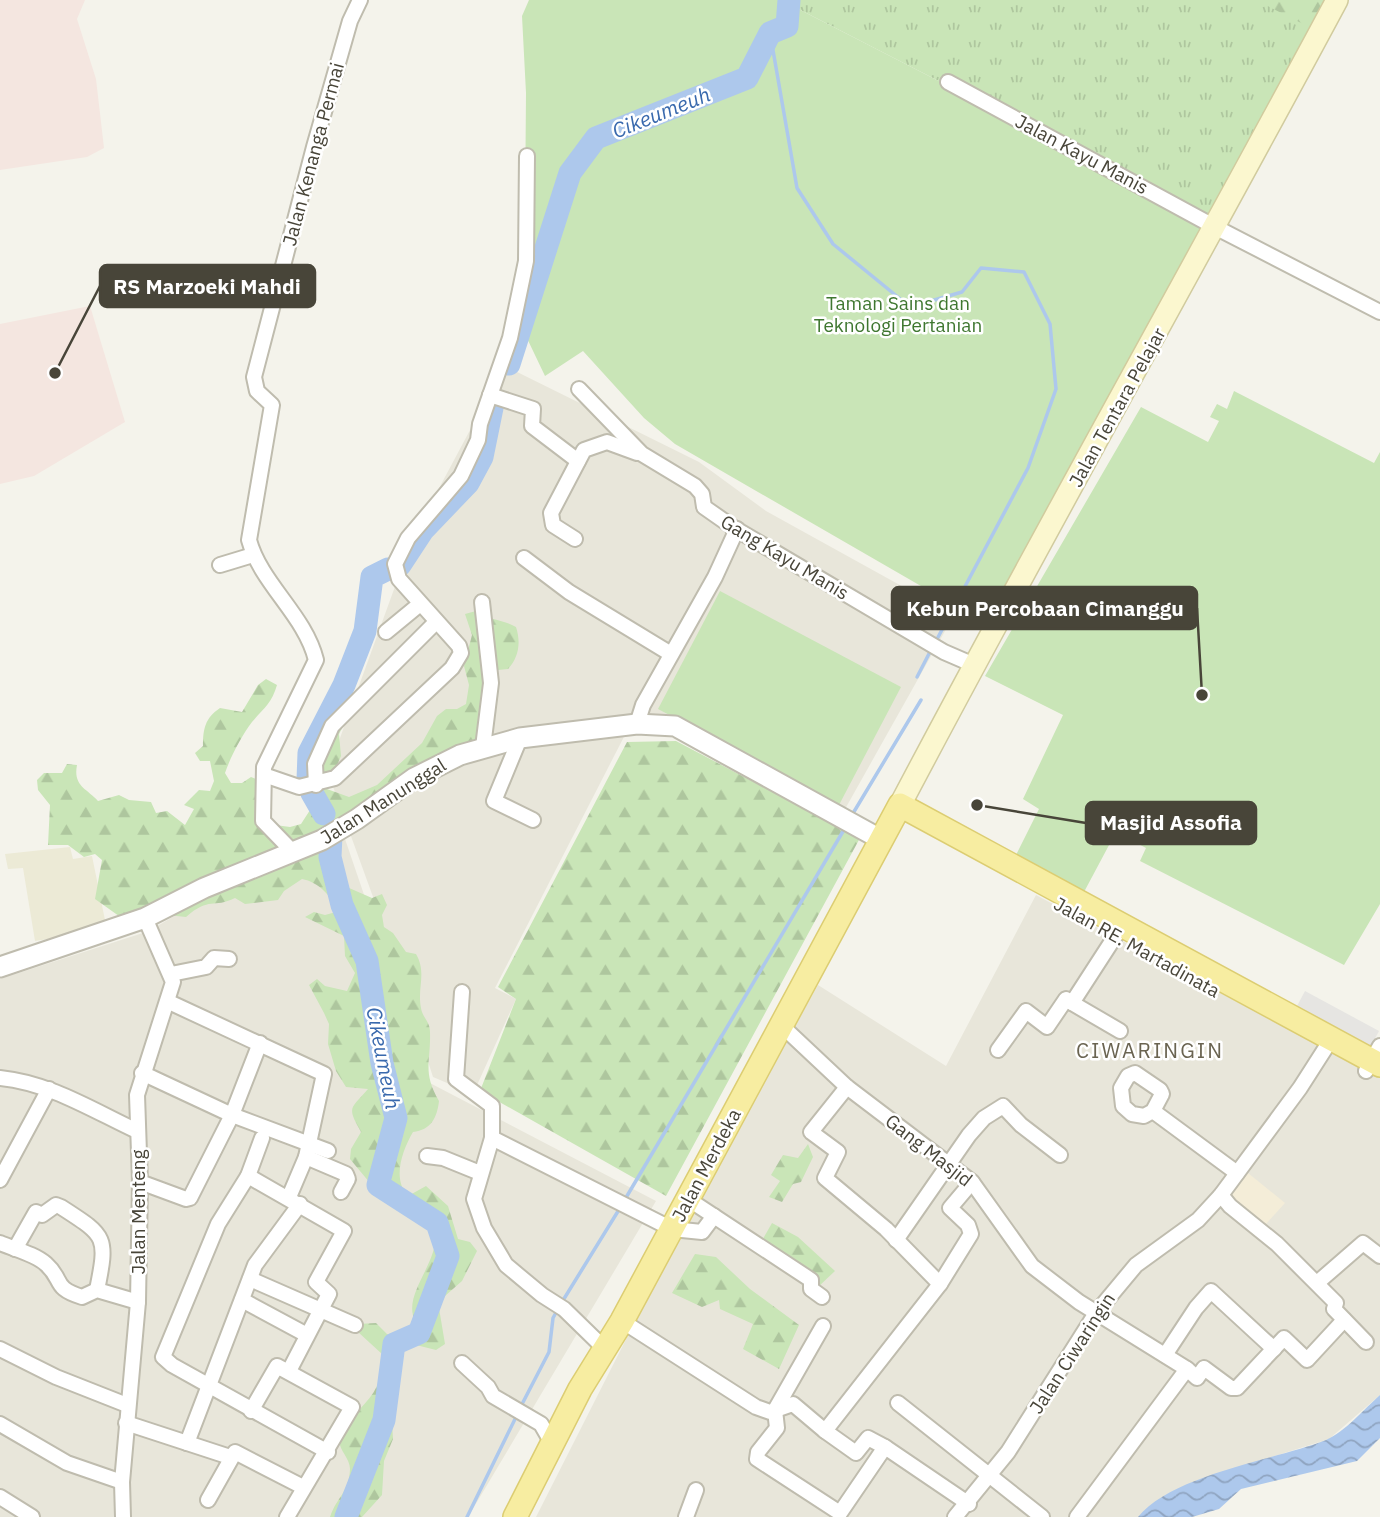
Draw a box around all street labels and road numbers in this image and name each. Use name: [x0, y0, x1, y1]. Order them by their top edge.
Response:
street label: Jalan Kenanga Permai: [277, 60, 349, 248]
street label: Jalan Kayu Manis: [1011, 109, 1153, 199]
street label: Jalan Tentara Pelajar: [1063, 323, 1171, 491]
street label: Gang Kayu Manis: [716, 509, 854, 605]
street label: Jalan Manunggal: [316, 753, 450, 849]
street label: Jalan RE. Martadinata: [1050, 891, 1224, 1003]
street label: Jalan Merdeka: [666, 1104, 746, 1226]
street label: Gang Masjid: [881, 1109, 977, 1191]
street label: Jalan Menteng: [126, 1150, 150, 1274]
street label: Jalan Ciwaringin: [1024, 1288, 1120, 1418]

